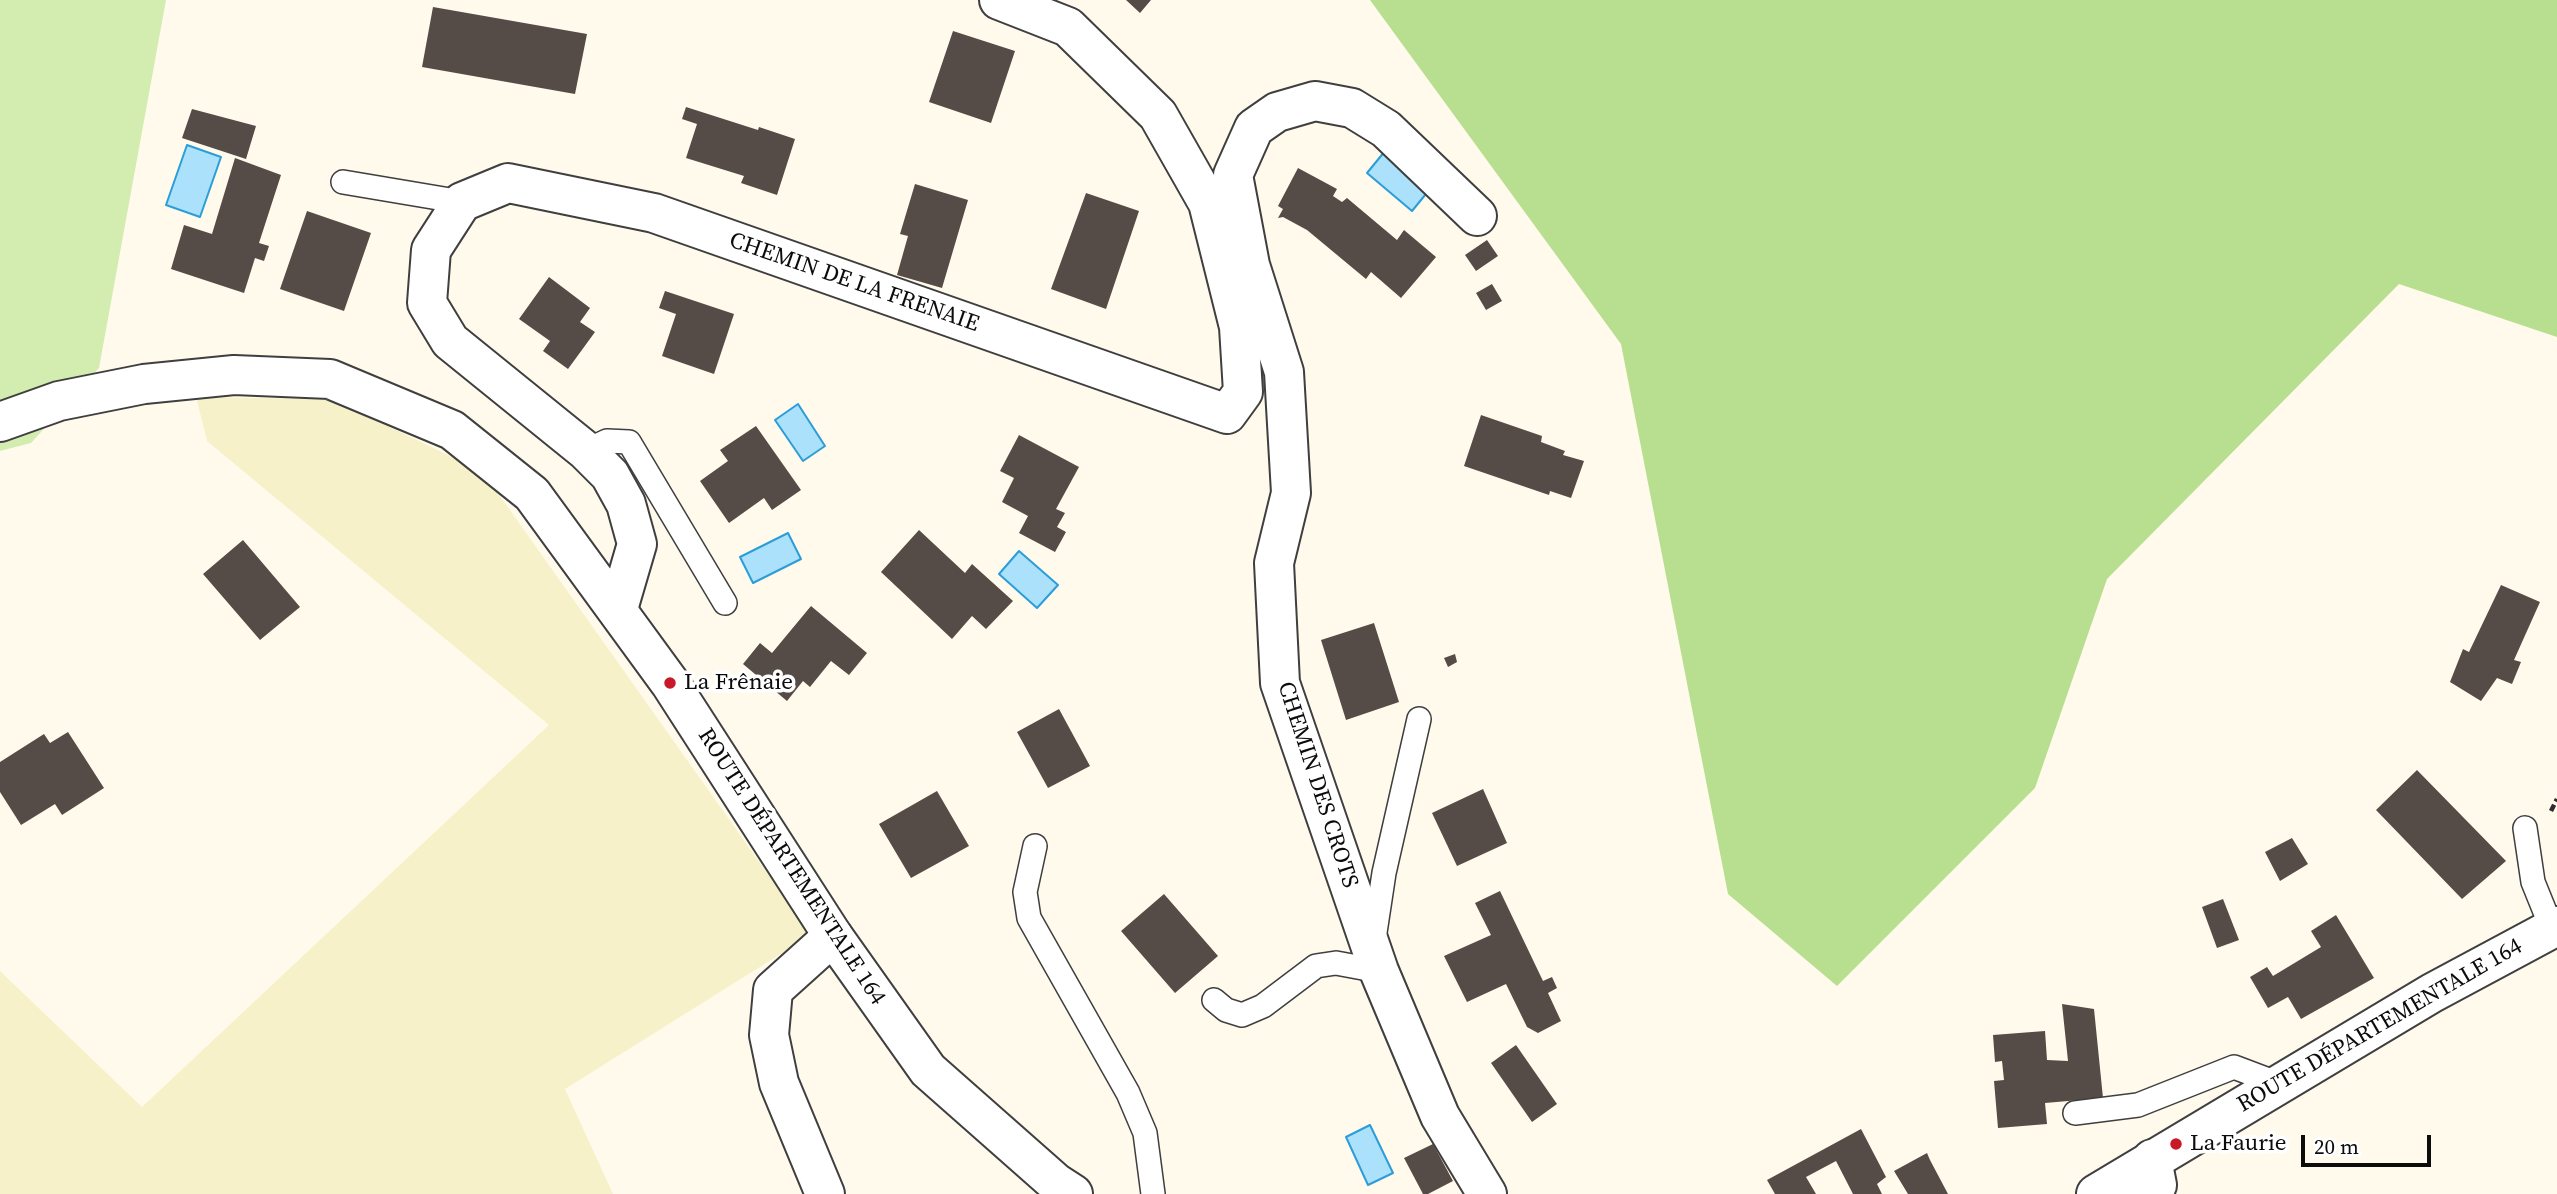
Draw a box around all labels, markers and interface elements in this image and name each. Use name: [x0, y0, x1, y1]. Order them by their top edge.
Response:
street label: CHEMIN DE LA FRENAIE: [725, 227, 983, 339]
place label: La Frênaie: [684, 669, 793, 697]
marker: La Frênaie: [662, 675, 678, 691]
street label: CHEMIN DES CROTS: [1271, 678, 1363, 892]
street label: ROUTE DÉPARTEMENTALE 164: [691, 723, 891, 1011]
street label: ROUTE DÉPARTEMENTALE 164: [2233, 933, 2527, 1119]
scale bar: [2305, 1120, 2434, 1164]
place label: La Faurie: [2190, 1130, 2287, 1158]
text: 20 m: [2314, 1132, 2359, 1161]
marker: La Faurie: [2168, 1136, 2184, 1152]

